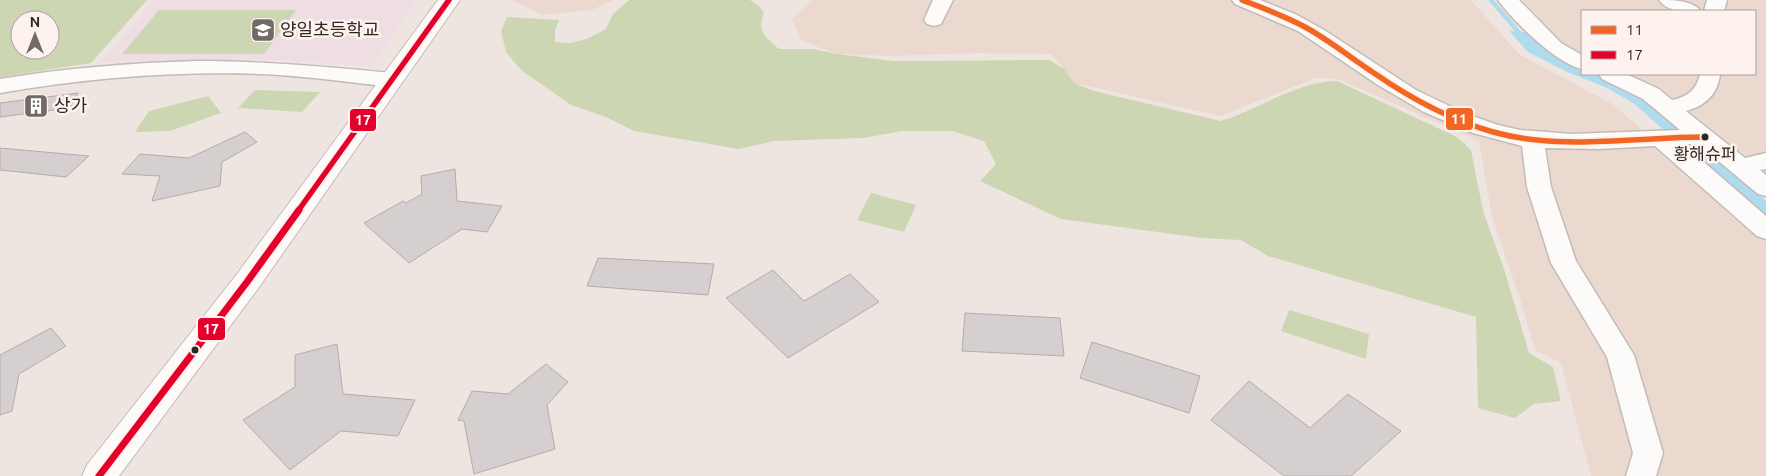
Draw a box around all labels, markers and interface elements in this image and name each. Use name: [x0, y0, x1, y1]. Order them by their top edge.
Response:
north arrow: [10, 10, 60, 60]
legend: [1581, 10, 1756, 75]
text: N: [30, 14, 40, 30]
school or university icon: 양일초등학교: [250, 17, 276, 43]
place label: 양일초등학교: [280, 19, 379, 39]
text: 11: [1626, 21, 1643, 38]
text: 17: [1626, 46, 1643, 63]
building icon: 상가: [23, 93, 49, 119]
place label: 상가: [54, 95, 88, 115]
line badge: 11: [1445, 107, 1474, 131]
line badge: 17: [349, 108, 377, 132]
text: 11: [1451, 111, 1467, 127]
text: 17: [355, 112, 371, 128]
marker: 황해슈퍼: [1700, 132, 1710, 142]
place label: 황해슈퍼: [1674, 144, 1736, 163]
line badge: 17: [197, 317, 226, 341]
text: 17: [203, 321, 219, 337]
unlabelled marker: [190, 345, 200, 355]

